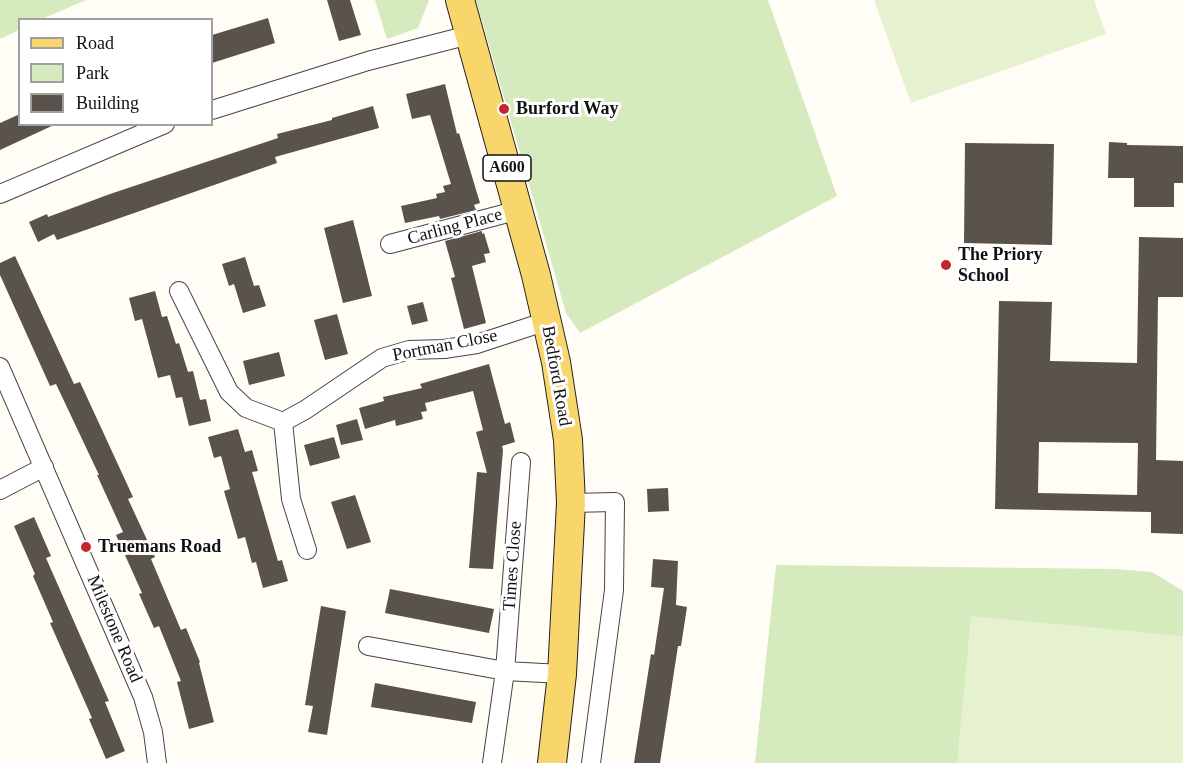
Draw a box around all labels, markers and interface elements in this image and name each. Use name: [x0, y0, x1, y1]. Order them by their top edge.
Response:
legend: [18, 18, 213, 126]
text: Road: [76, 33, 114, 53]
text: Park: [76, 63, 109, 83]
text: Building: [76, 93, 139, 113]
place label: Burford Way: [516, 98, 619, 120]
marker: Burford Way: [497, 102, 511, 116]
road number: A600: [483, 155, 531, 181]
street label: Carling Place: [405, 204, 505, 250]
place label: The Priory School: [958, 244, 1042, 286]
marker: The Priory School: [939, 258, 953, 272]
street label: Bedford Road: [537, 324, 575, 428]
street label: Portman Close: [391, 325, 499, 367]
street label: Times Close: [499, 520, 527, 612]
place label: Truemans Road: [98, 536, 221, 558]
marker: Truemans Road: [79, 540, 93, 554]
street label: Milestone Road: [82, 572, 146, 686]

